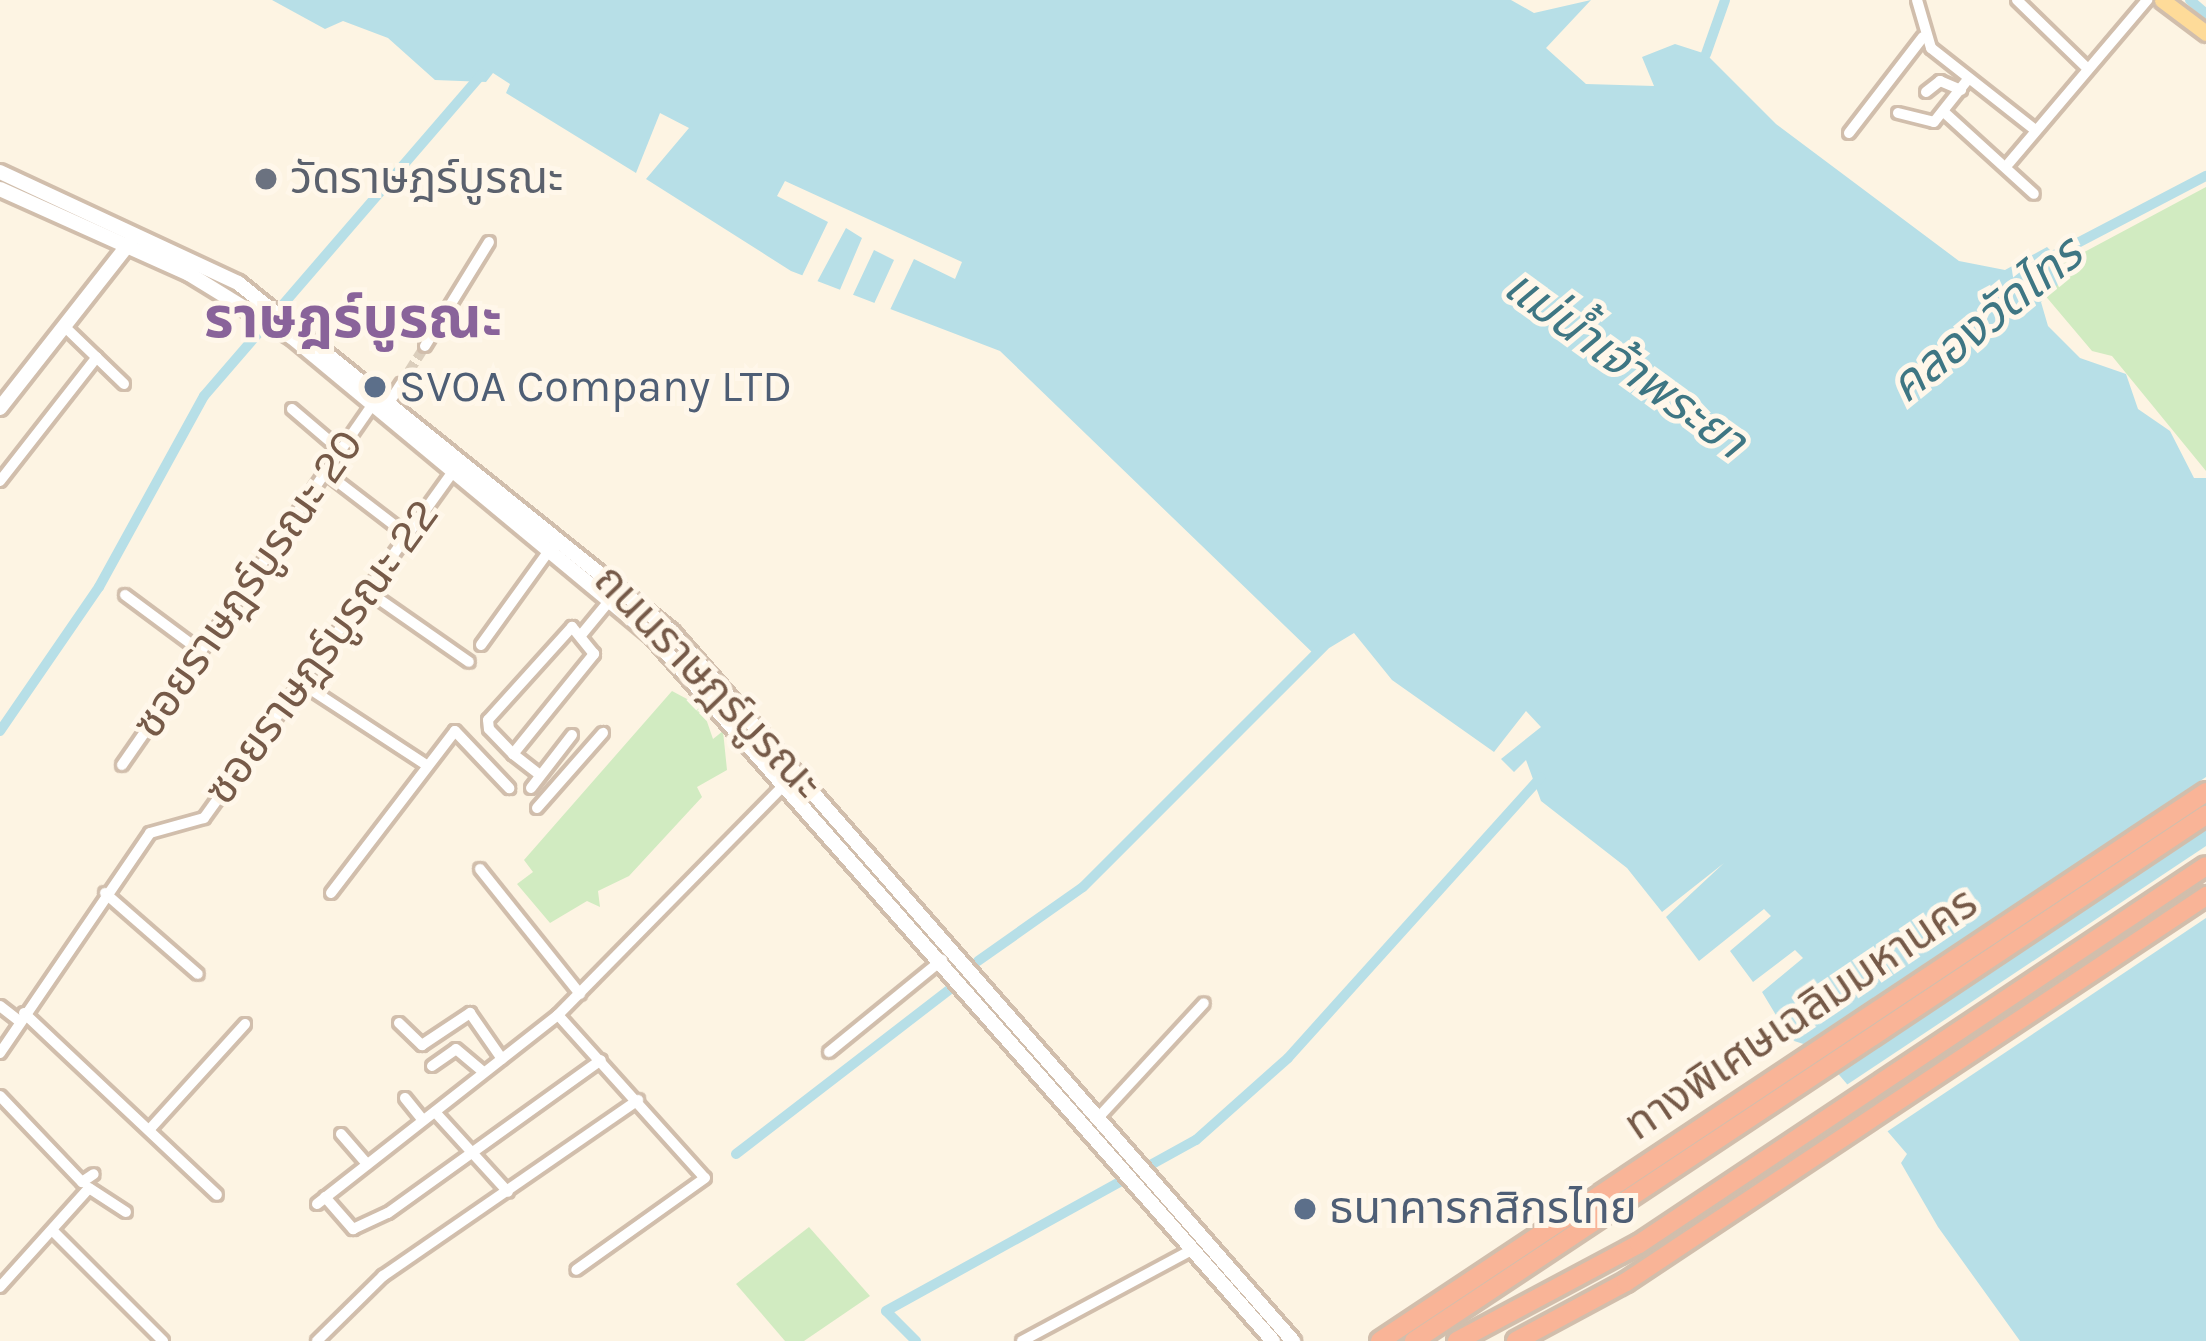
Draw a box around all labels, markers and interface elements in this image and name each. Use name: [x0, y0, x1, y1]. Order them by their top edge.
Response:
place label: วัดราษฎร์บูรณะ: [290, 152, 563, 206]
marker: วัดราษฎร์บูรณะ: [253, 166, 279, 192]
water label: คลองวัดไทร: [1878, 225, 2094, 415]
water label: แม่น้ำเจ้าพระยา: [1493, 257, 1757, 471]
district label: ราษฎร์บูรณะ: [204, 285, 502, 353]
place label: SVOA Company LTD: [399, 360, 792, 414]
marker: SVOA Company LTD: [362, 374, 388, 400]
street label: ซอยราษฎร์บูรณะ 20: [121, 419, 375, 749]
street label: ซอยราษฎร์บูรณะ 22: [193, 489, 451, 815]
street label: ถนนราษฎร์บูรณะ: [582, 553, 834, 811]
street label: ทางพิเศษเฉลิมมหานคร: [1614, 876, 1988, 1152]
place label: ธนาคารกสิกรไทย: [1329, 1182, 1637, 1236]
marker: ธนาคารกสิกรไทย: [1292, 1196, 1318, 1222]

